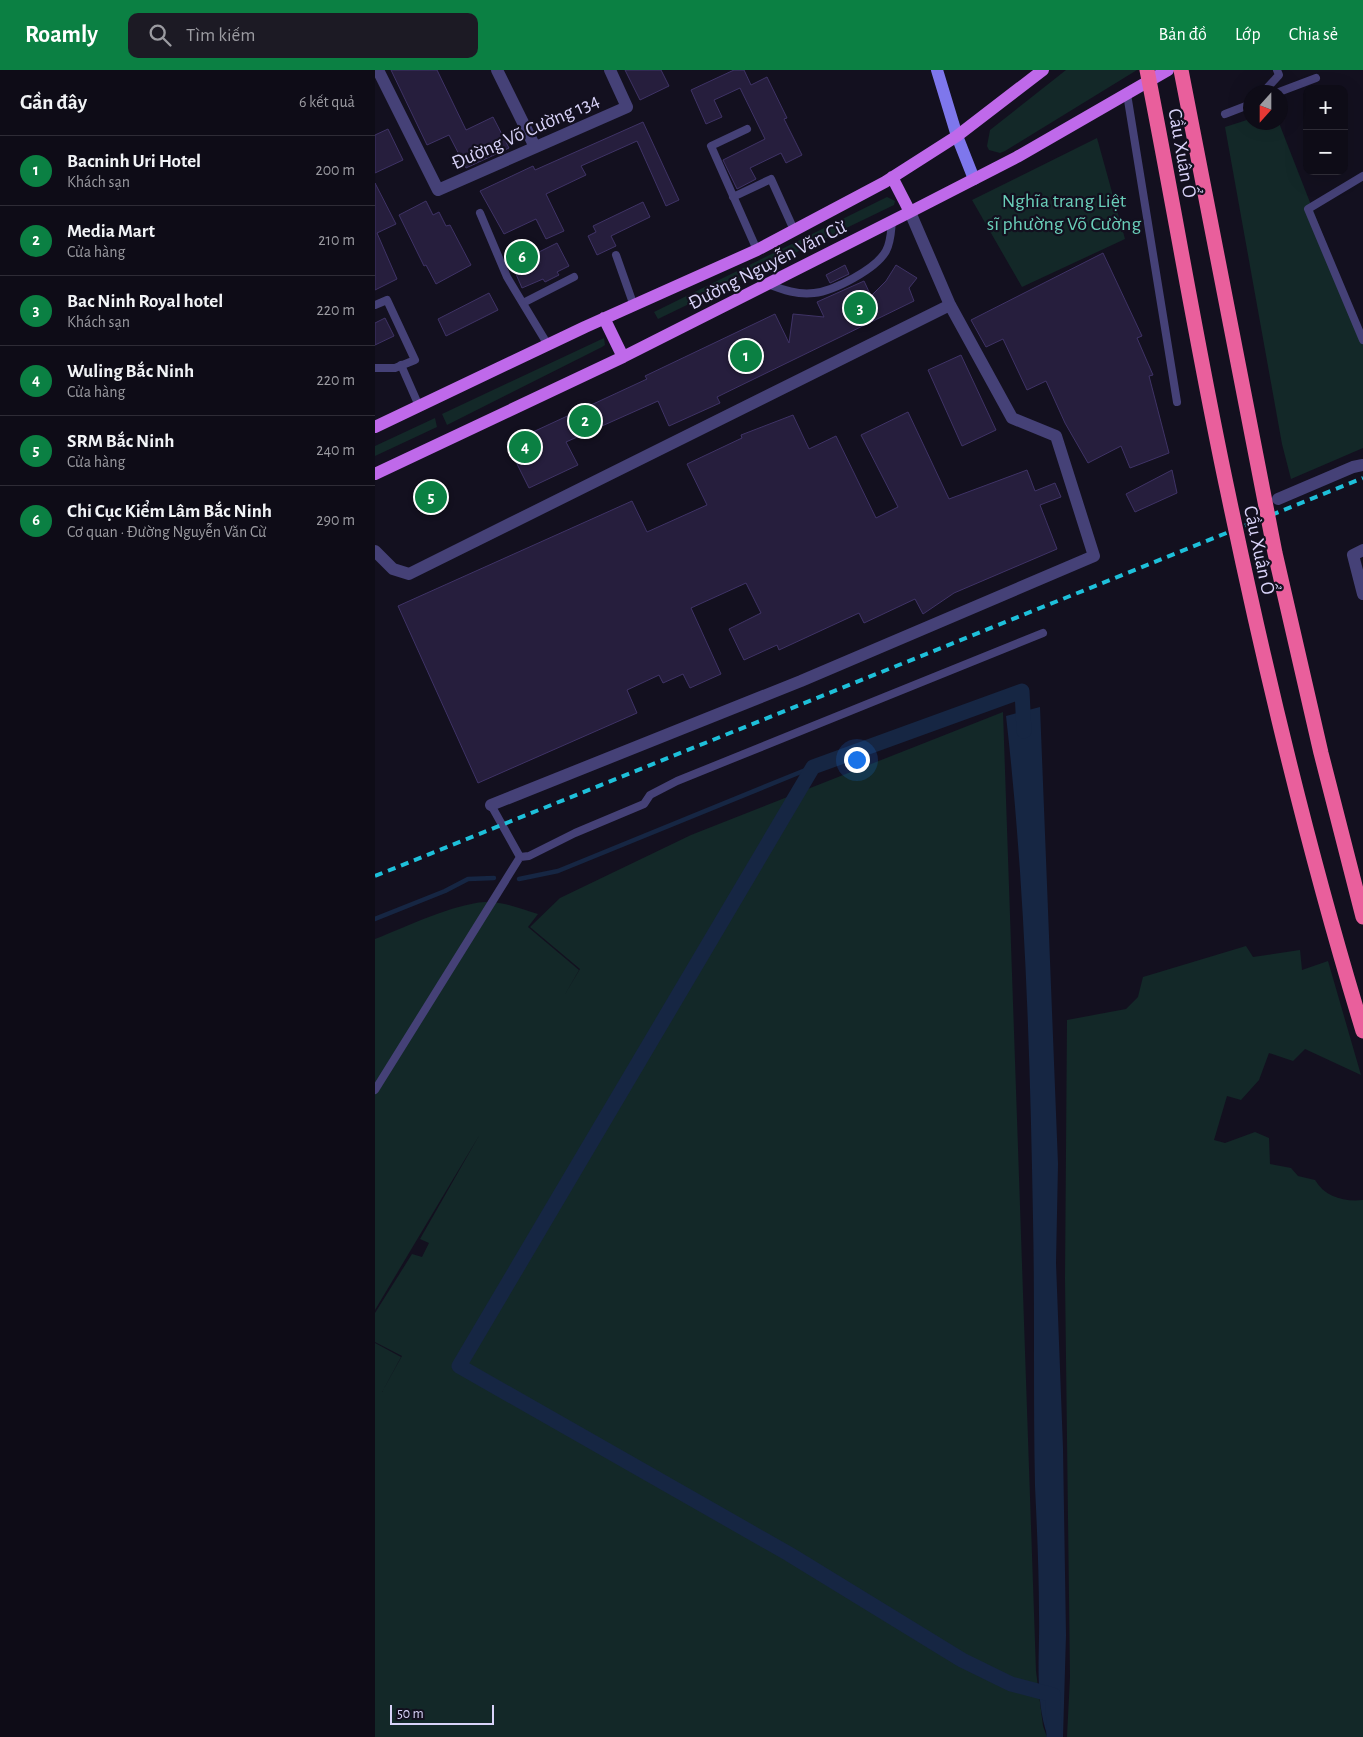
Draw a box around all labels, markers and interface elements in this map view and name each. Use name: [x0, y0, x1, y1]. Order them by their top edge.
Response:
search box: [128, 13, 478, 58]
icon: search: [146, 21, 174, 49]
text: Roamly: [25, 23, 98, 47]
text: Tìm kiếm: [186, 26, 256, 45]
text: Bản đồ: [1159, 26, 1207, 44]
text: Lớp: [1235, 26, 1261, 44]
text: Chia sẻ: [1289, 26, 1338, 44]
north arrow: [1243, 85, 1288, 130]
map controls: [1303, 85, 1348, 175]
button: +: [1303, 85, 1348, 130]
street label: Đường Võ Cường 134: [448, 90, 602, 173]
text: Gần đây: [20, 92, 87, 113]
text: 6 kết quả: [299, 94, 355, 110]
street label: Cầu Xuân Ổ: [1164, 106, 1204, 199]
button: −: [1303, 130, 1348, 175]
text: Bacninh Uri Hotel: [67, 152, 201, 171]
text: 1: [33, 162, 39, 178]
text: 200 m: [315, 162, 355, 178]
text: Khách sạn: [67, 174, 130, 190]
park label: Nghĩa trang Liệt sĩ phường Võ Cường: [987, 191, 1141, 234]
street label: Đường Nguyễn Văn Cừ: [685, 216, 850, 314]
text: Media Mart: [67, 222, 155, 241]
text: 2: [32, 232, 40, 248]
text: 210 m: [318, 232, 355, 248]
pin: 6: [506, 238, 538, 276]
text: Cửa hàng: [67, 244, 125, 260]
pin: 3: [844, 289, 876, 327]
text: Bac Ninh Royal hotel: [67, 292, 223, 311]
text: 3: [33, 302, 39, 318]
text: 220 m: [317, 302, 355, 318]
text: Khách sạn: [67, 314, 130, 330]
pin: 1: [730, 337, 762, 375]
text: Wuling Bắc Ninh: [67, 362, 194, 381]
text: 4: [32, 372, 40, 388]
text: 220 m: [317, 372, 355, 388]
text: Cửa hàng: [67, 384, 125, 400]
pin: 2: [569, 402, 601, 440]
pin: 4: [509, 428, 541, 466]
text: SRM Bắc Ninh: [67, 432, 174, 451]
text: 5: [33, 442, 39, 458]
text: 240 m: [316, 442, 355, 458]
text: Cửa hàng: [67, 454, 125, 470]
pin: 5: [415, 478, 447, 516]
text: Chi Cục Kiểm Lâm Bắc Ninh: [67, 502, 272, 521]
street label: Cầu Xuân Ổ: [1240, 503, 1282, 596]
text: 6: [32, 512, 40, 528]
text: 290 m: [316, 512, 355, 528]
text: Cơ quan · Đường Nguyễn Văn Cừ: [67, 524, 267, 540]
your location: [844, 747, 870, 773]
scale bar: [390, 1702, 494, 1725]
text: 50 m: [397, 1707, 424, 1721]

